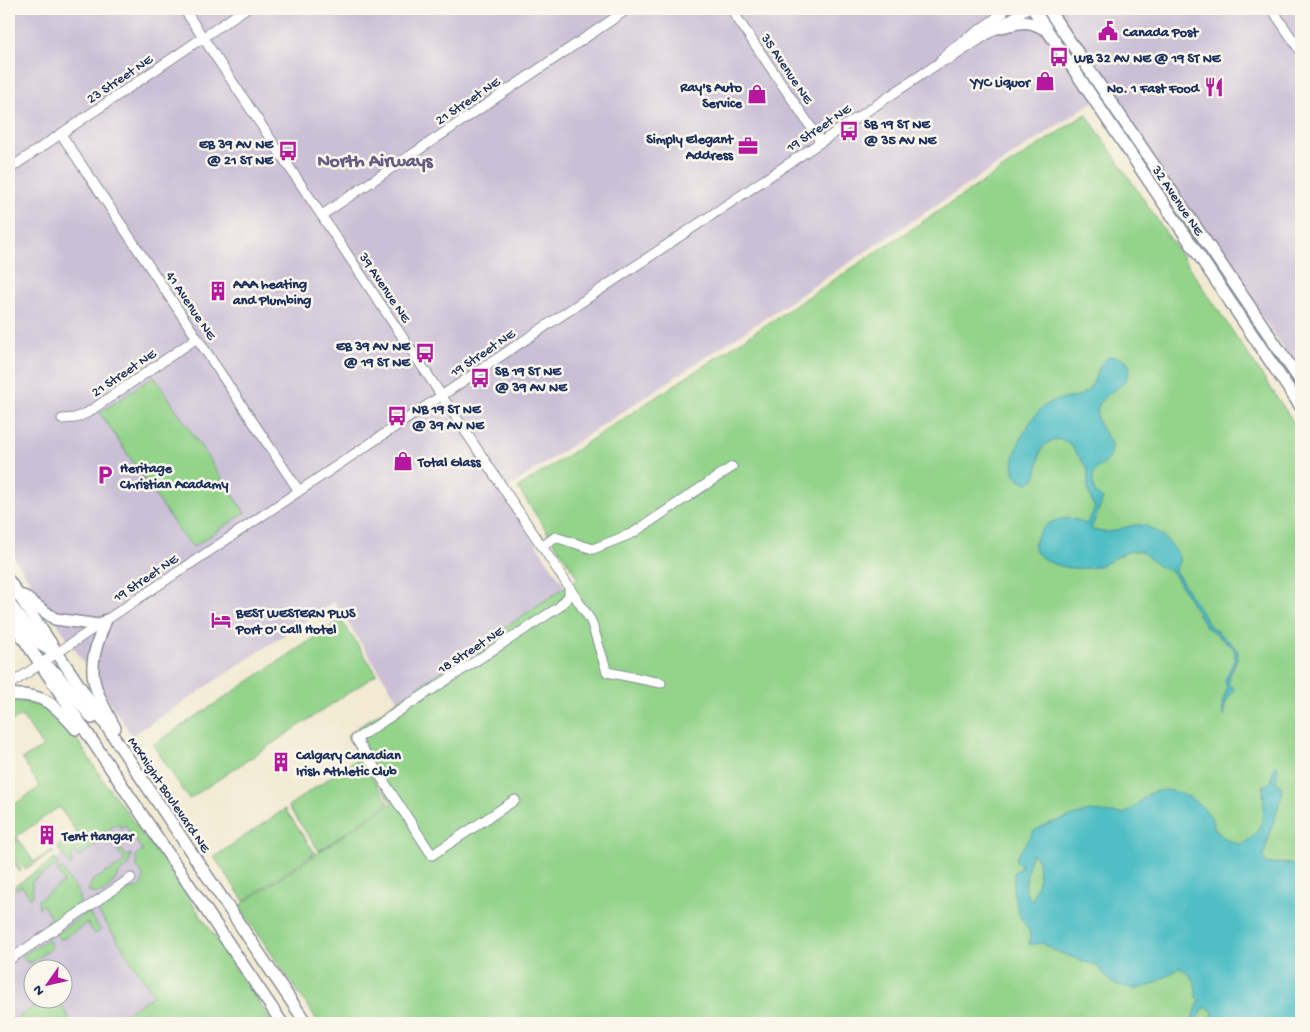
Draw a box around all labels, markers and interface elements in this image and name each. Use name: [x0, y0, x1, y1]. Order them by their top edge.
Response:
public building icon: Canada Post: [1097, 20, 1119, 42]
place label: Canada Post: [1122, 25, 1199, 42]
street label: 35 Avenue NE: [756, 30, 816, 109]
bus stop icon: WB 32 AV NE @ 19 ST NE: [1048, 46, 1070, 68]
street label: 23 Street NE: [84, 51, 158, 108]
place label: WB 32 AV NE @ 19 ST NE: [1073, 51, 1222, 68]
shop icon: YYC Liquor: [1034, 70, 1056, 92]
street label: 21 Street NE: [433, 74, 505, 130]
place label: YYC Liquor: [969, 75, 1032, 92]
restaurant icon: No. 1 Fast Food: [1203, 76, 1225, 98]
place label: Ray's Auto Service: [679, 80, 743, 113]
place label: No. 1 Fast Food: [1107, 81, 1201, 98]
shop icon: Ray's Auto Service: [746, 83, 768, 105]
street label: 19 Street NE: [783, 100, 856, 158]
place label: SB 19 ST NE @ 35 AV NE: [864, 117, 938, 150]
bus stop icon: SB 19 ST NE @ 35 AV NE: [838, 120, 860, 142]
place label: Simply Elegant Address: [646, 132, 734, 165]
office icon: Simply Elegant Address: [737, 135, 759, 157]
place label: EB 39 AV NE @ 21 ST NE: [199, 137, 274, 170]
bus stop icon: EB 39 AV NE @ 21 ST NE: [277, 140, 299, 162]
district label: North Airways: [317, 151, 434, 174]
street label: 32 Avenue NE: [1147, 162, 1207, 241]
street label: 39 Avenue NE: [354, 249, 414, 328]
street label: 41 Avenue NE: [161, 269, 220, 345]
place label: AAA heating and Plumbing: [232, 277, 311, 310]
building icon: AAA heating and Plumbing: [207, 280, 229, 302]
street label: 19 Street NE: [447, 325, 520, 383]
place label: EB 39 AV NE @ 19 ST NE: [336, 339, 411, 372]
bus stop icon: EB 39 AV NE @ 19 ST NE: [414, 342, 436, 364]
street label: 21 Street NE: [89, 346, 161, 402]
place label: SB 19 ST NE @ 39 AV NE: [495, 364, 568, 397]
bus stop icon: SB 19 ST NE @ 39 AV NE: [469, 367, 491, 389]
place label: NB 19 ST NE @ 39 AV NE: [412, 402, 485, 435]
bus stop icon: NB 19 ST NE @ 39 AV NE: [386, 405, 408, 427]
shop icon: Total Glass: [392, 450, 414, 472]
place label: Total Glass: [417, 455, 481, 472]
place label: Heritage Christian Acadamy: [119, 461, 228, 494]
parking icon: Heritage Christian Acadamy: [94, 464, 116, 486]
street label: 19 Street NE: [110, 550, 183, 608]
place label: BEST WESTERN PLUS Port O' Call Hotel: [235, 606, 356, 639]
hotel icon: BEST WESTERN PLUS Port O' Call Hotel: [210, 609, 232, 631]
street label: 18 Street NE: [434, 623, 509, 679]
street label: McKnight Boulevard NE: [123, 734, 214, 858]
place label: Calgary Canadian Irish Athletic Club: [295, 748, 401, 781]
building icon: Calgary Canadian Irish Athletic Club: [270, 751, 292, 773]
building icon: Tent Hangar: [36, 824, 58, 846]
place label: Tent Hangar: [61, 829, 135, 846]
north arrow: [22, 960, 72, 1010]
text: N: [30, 981, 49, 998]

